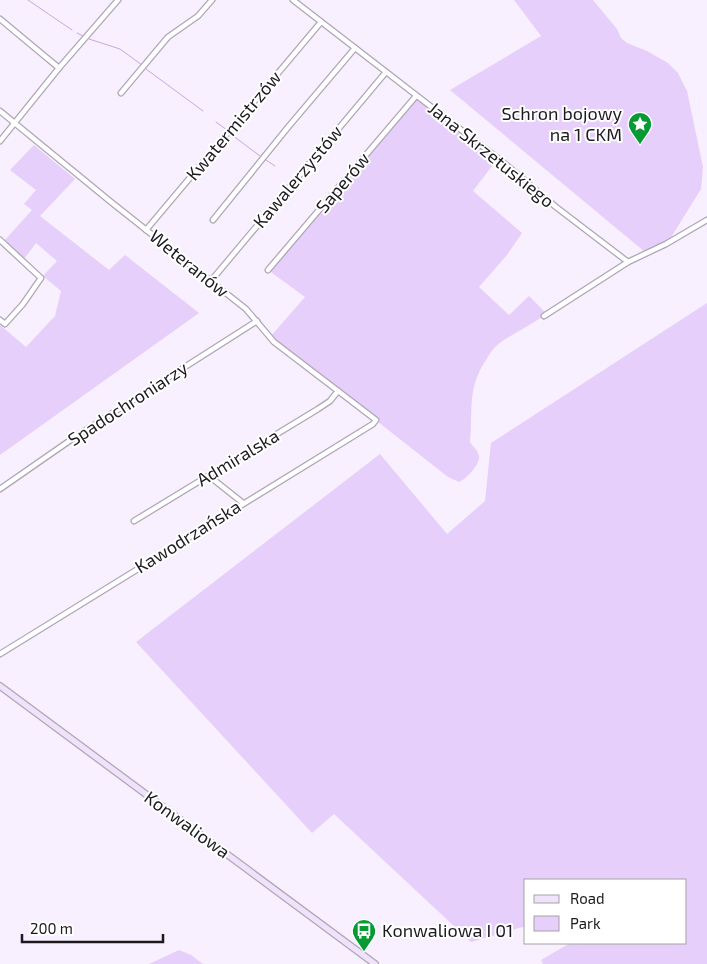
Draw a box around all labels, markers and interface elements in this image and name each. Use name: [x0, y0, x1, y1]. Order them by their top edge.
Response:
street label: Kwatermistrzów: [181, 66, 286, 185]
street label: Jana Skrzetuskiego: [424, 97, 559, 212]
place label: Schron bojowy na 1 CKM: [501, 102, 622, 145]
place icon: Schron bojowy na 1 CKM: [627, 111, 653, 145]
street label: Kawalerzystów: [248, 120, 347, 232]
street label: Saperów: [311, 148, 374, 217]
street label: Weteranów: [146, 225, 234, 302]
street label: Spadochroniarzy: [64, 356, 192, 450]
street label: Admiralska: [192, 424, 283, 490]
street label: Kawodrzańska: [130, 495, 245, 577]
street label: Konwaliowa: [141, 786, 235, 863]
legend: [524, 879, 687, 944]
text: Road: [570, 889, 605, 907]
scale bar: [22, 912, 164, 944]
text: Park: [570, 914, 601, 932]
bus stop icon: Konwaliowa I 01: [351, 918, 377, 952]
text: 200 m: [30, 919, 73, 937]
place label: Konwaliowa I 01: [382, 919, 513, 941]

